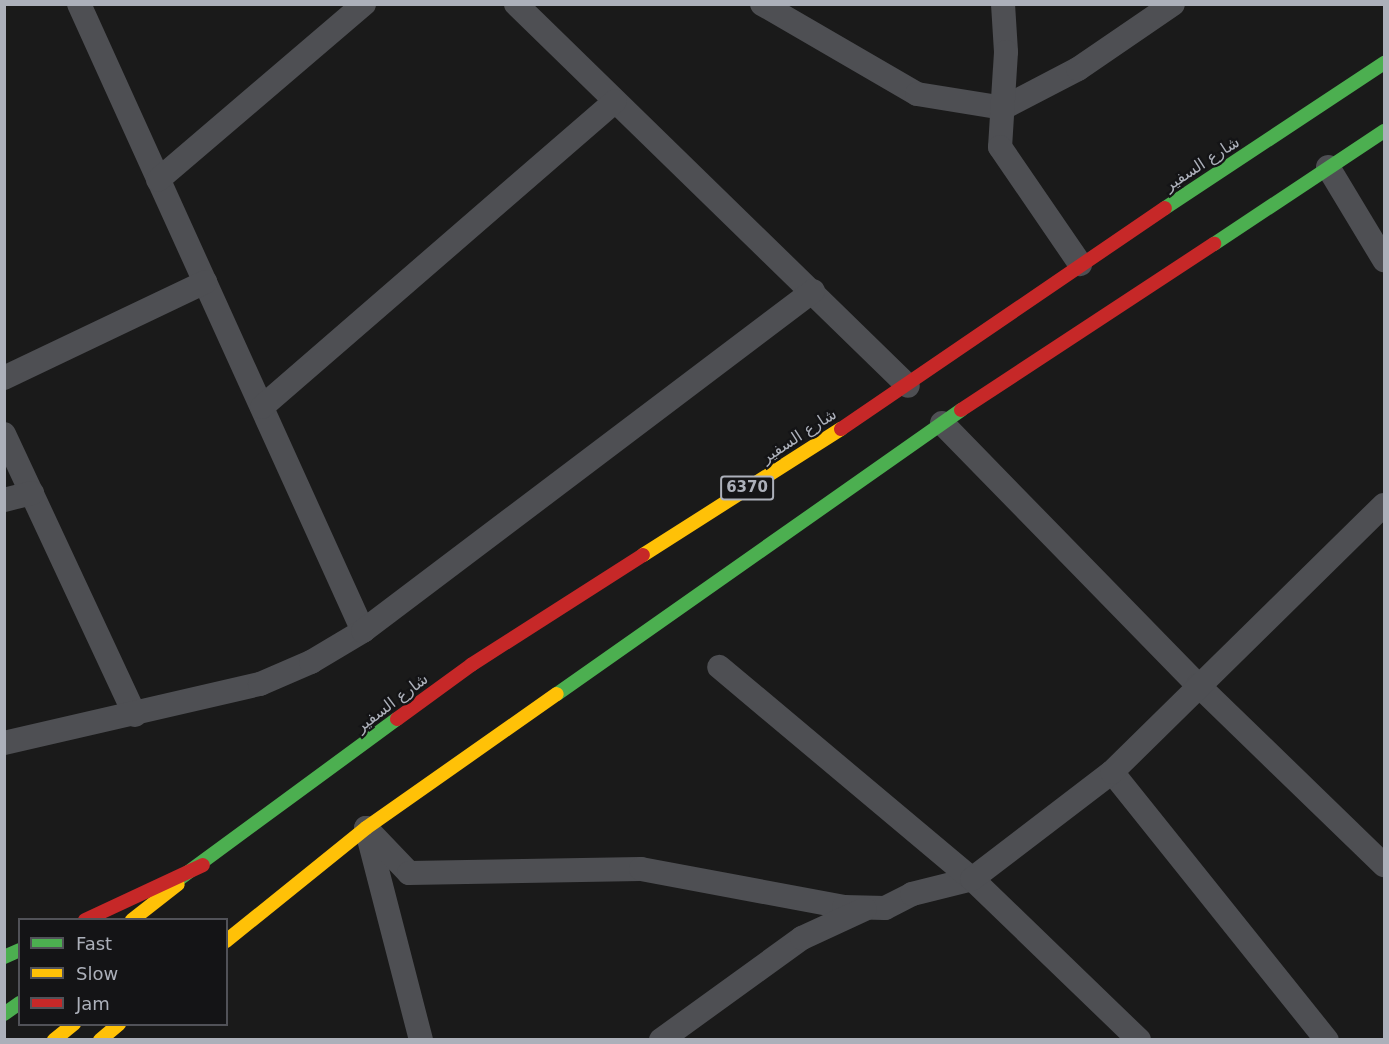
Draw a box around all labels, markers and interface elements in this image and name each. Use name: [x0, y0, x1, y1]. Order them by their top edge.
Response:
street label: شارع السفير: [1161, 133, 1243, 195]
street label: شارع السفير: [758, 405, 840, 467]
road number: 6370: [720, 476, 774, 500]
street label: شارع السفير: [352, 669, 432, 737]
legend: [18, 918, 228, 1026]
text: Fast: [76, 933, 112, 954]
text: Slow: [76, 963, 118, 984]
text: Jam: [76, 993, 110, 1014]

